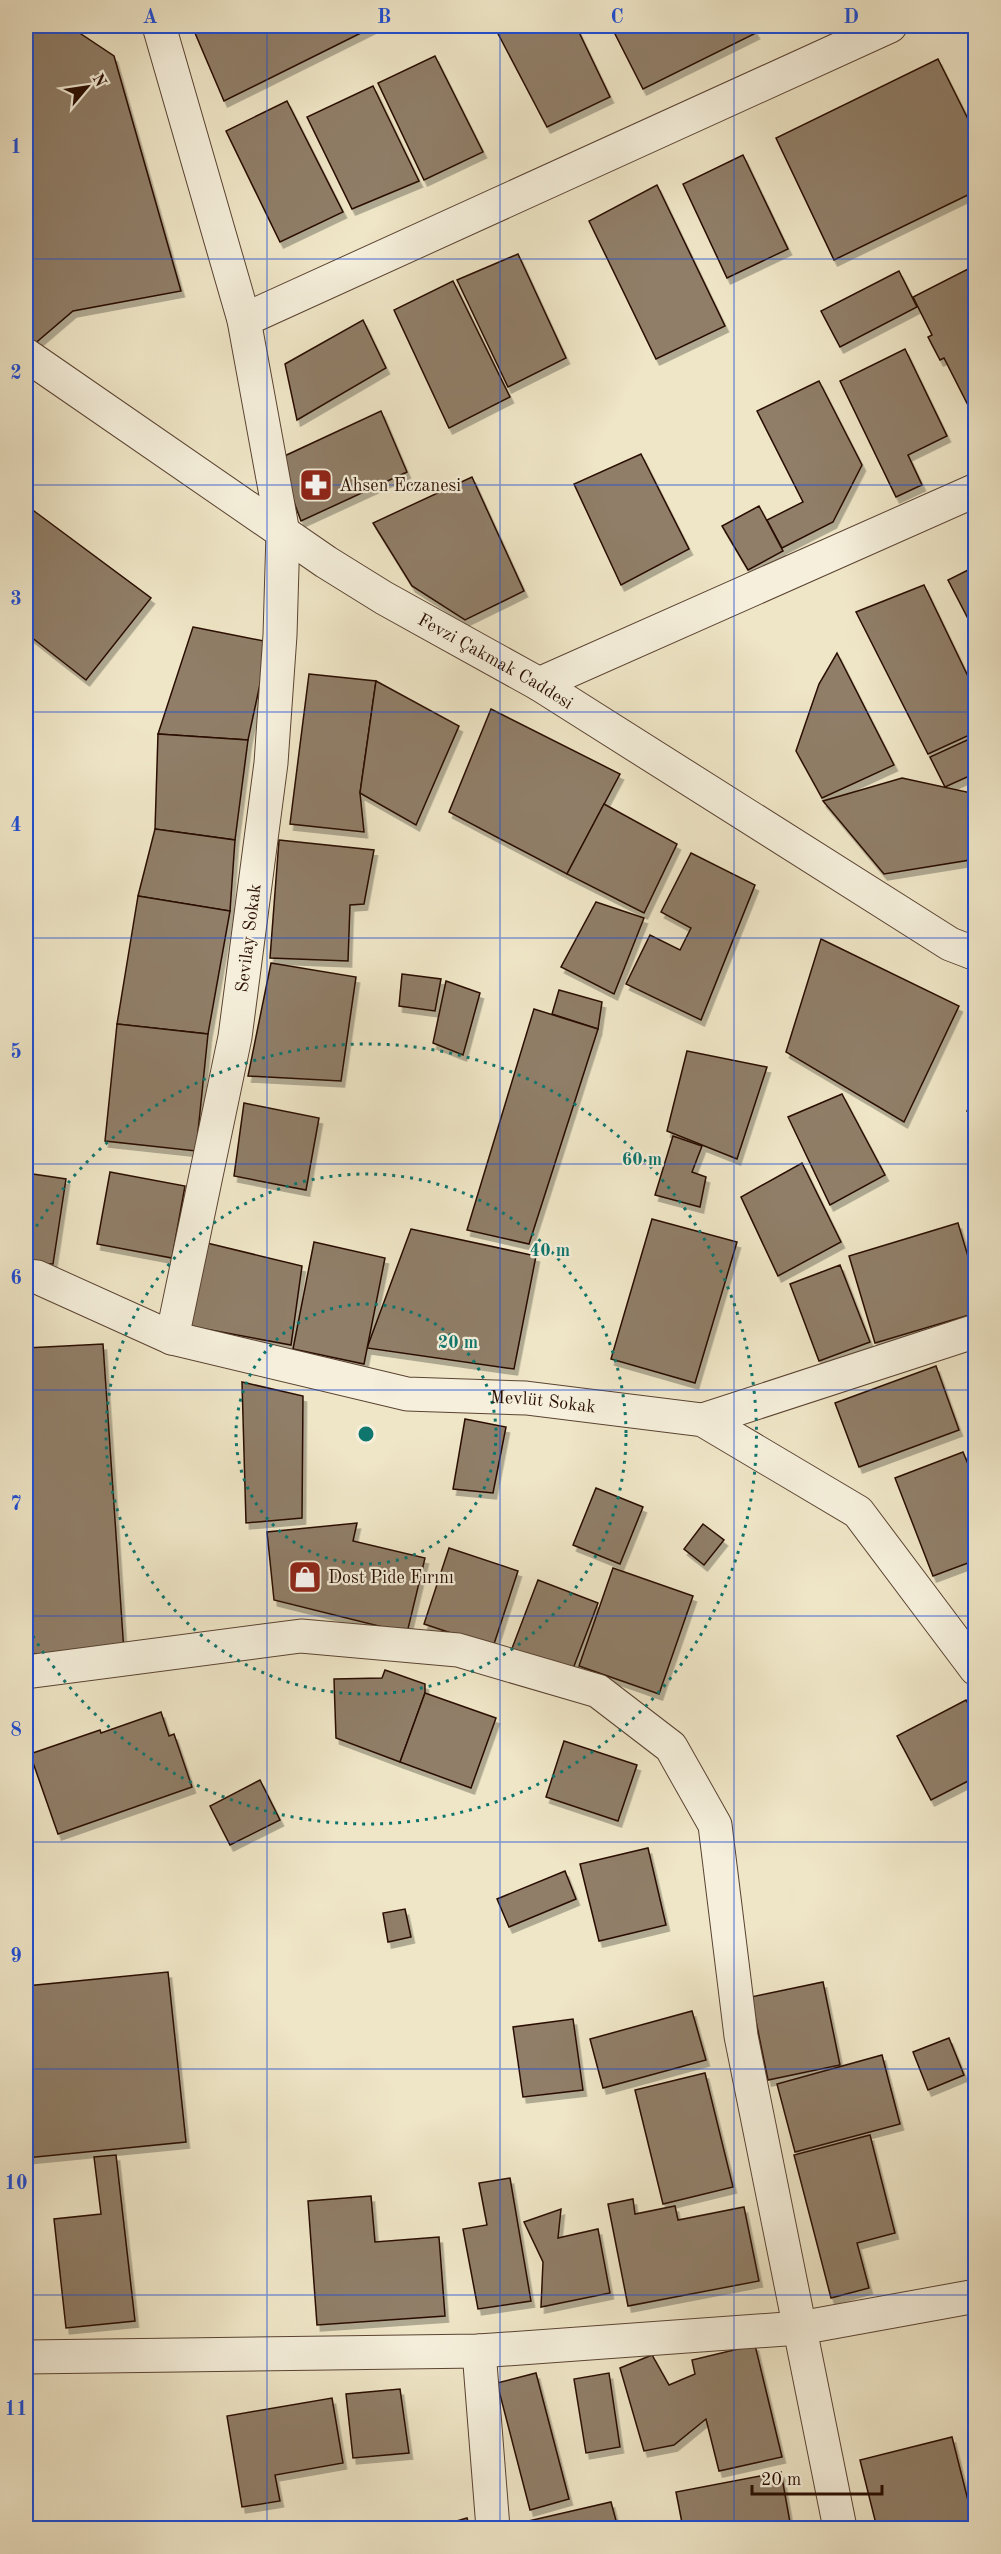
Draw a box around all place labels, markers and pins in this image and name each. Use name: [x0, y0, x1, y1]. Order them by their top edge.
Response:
pharmacy icon: Ahsen Eczanesi: [298, 467, 334, 503]
place label: Ahsen Eczanesi: [339, 477, 461, 495]
centre of rings: [356, 1424, 376, 1444]
shop icon: Dost Pide Fırını: [287, 1559, 323, 1595]
place label: Dost Pide Fırını: [328, 1569, 454, 1587]

